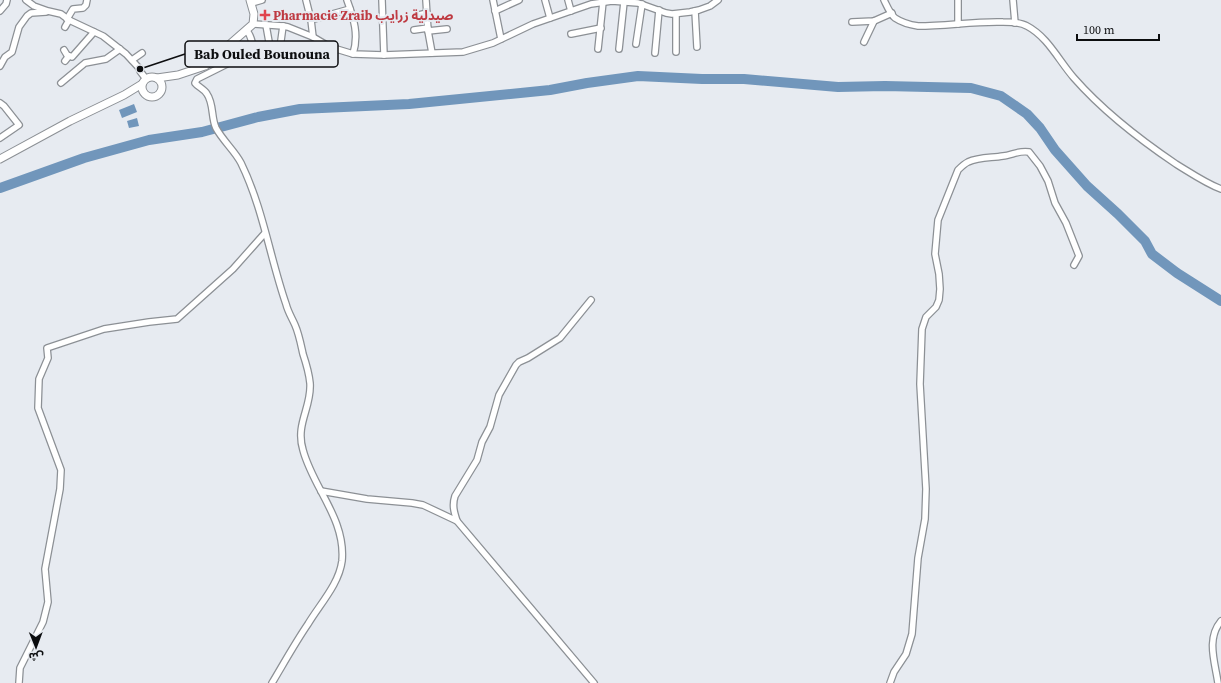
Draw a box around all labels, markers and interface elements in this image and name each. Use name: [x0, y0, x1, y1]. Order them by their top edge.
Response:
place label: Pharmacie Zraib صيدلية زرايب: [273, 7, 454, 24]
marker: Pharmacie Zraib صيدلية زرايب: [260, 10, 270, 20]
scale bar: [1077, 16, 1159, 42]
text: 100 m: [1083, 22, 1115, 38]
callout: Bab Ouled Bounouna: [185, 41, 338, 67]
text: Bab Ouled Bounouna: [194, 44, 331, 64]
north arrow: [16, 627, 56, 667]
text: ش: [28, 649, 44, 664]

